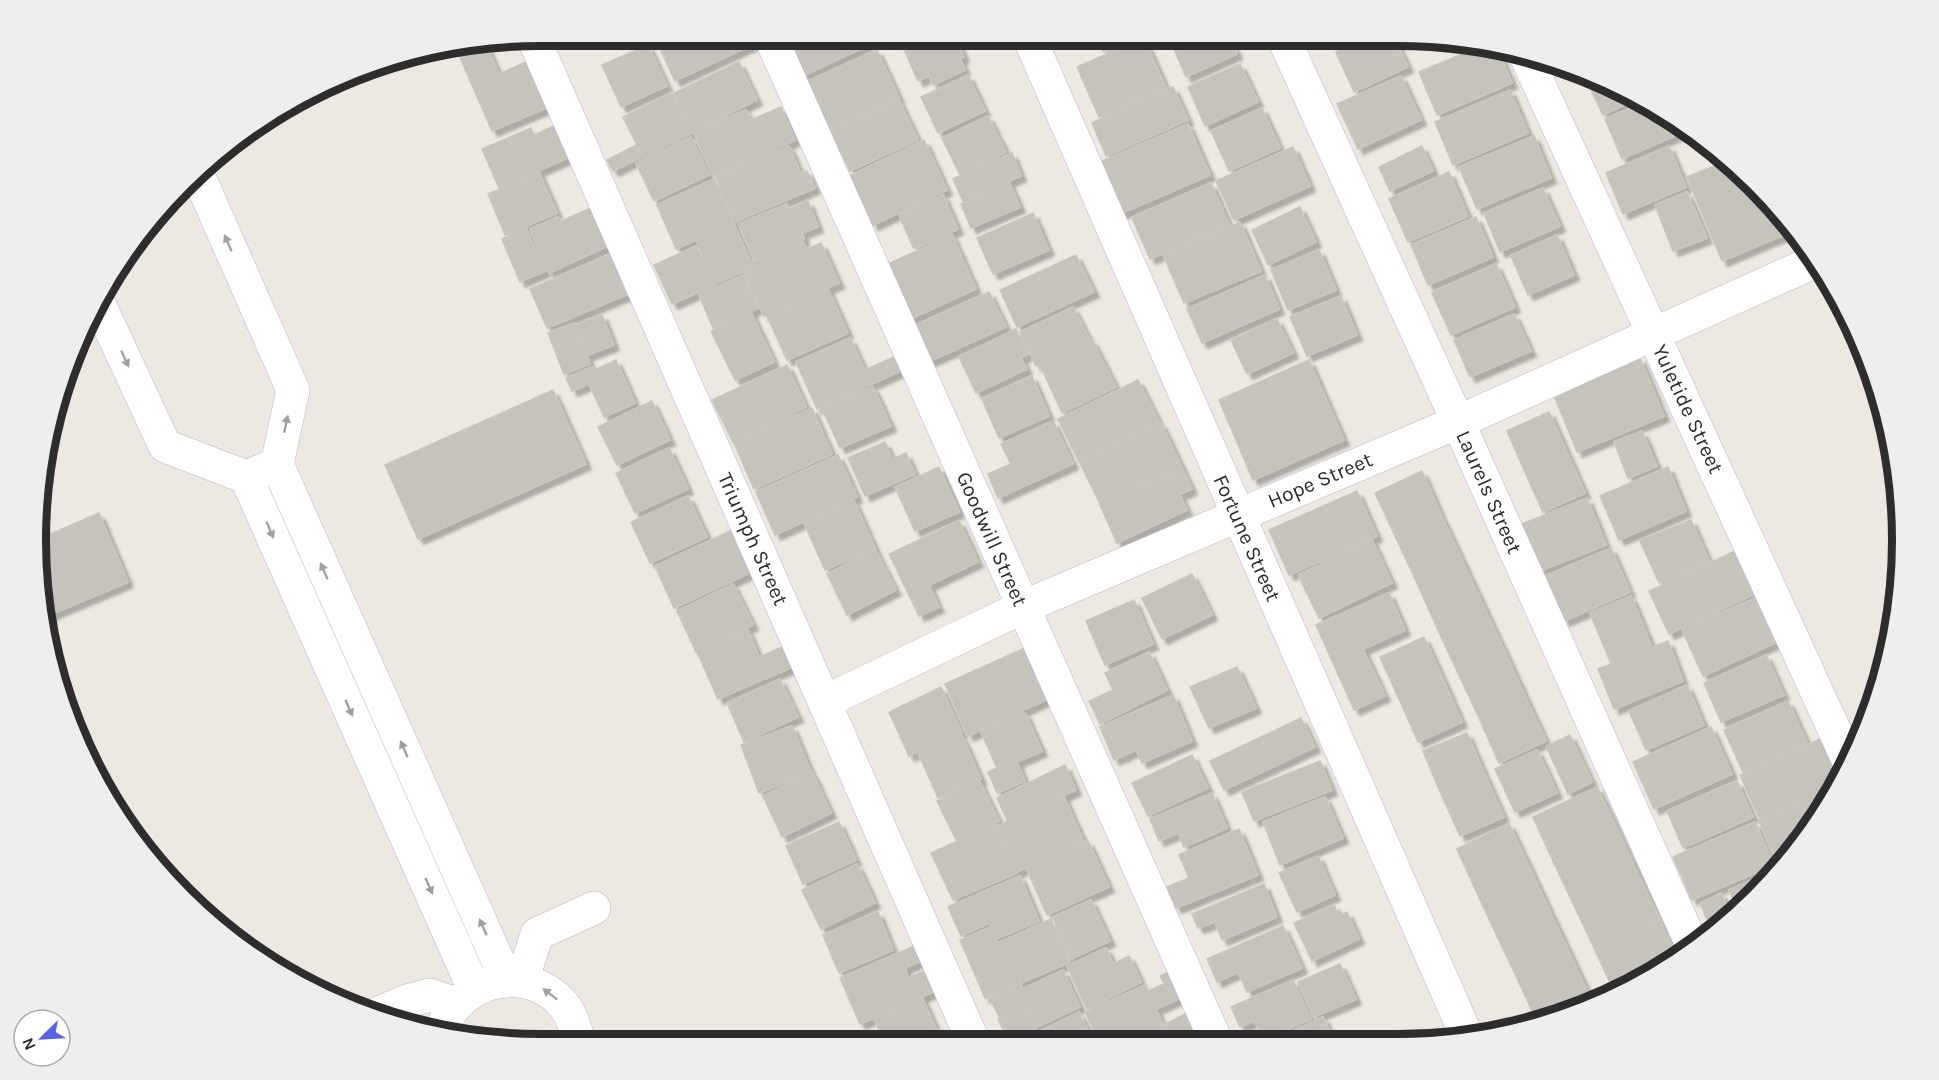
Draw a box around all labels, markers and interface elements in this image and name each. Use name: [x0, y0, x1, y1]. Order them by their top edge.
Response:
one-way arrow: [224, 235, 233, 252]
street label: Yuletide Street: [1648, 341, 1728, 477]
one-way arrow: [120, 350, 129, 367]
one-way arrow: [282, 414, 291, 433]
street label: Laurels Street: [1451, 427, 1527, 557]
street label: Hope Street: [1264, 447, 1376, 513]
street label: Goodwill Street: [952, 468, 1032, 610]
street label: Triumph Street: [713, 469, 793, 609]
street label: Fortune Street: [1208, 471, 1286, 605]
one-way arrow: [265, 522, 274, 539]
one-way arrow: [319, 562, 328, 580]
one-way arrow: [344, 700, 354, 718]
one-way arrow: [399, 741, 408, 758]
one-way arrow: [424, 878, 433, 895]
one-way arrow: [478, 918, 488, 936]
one-way arrow: [542, 988, 558, 1001]
north arrow: [12, 1008, 72, 1068]
text: N: [18, 1035, 40, 1053]

